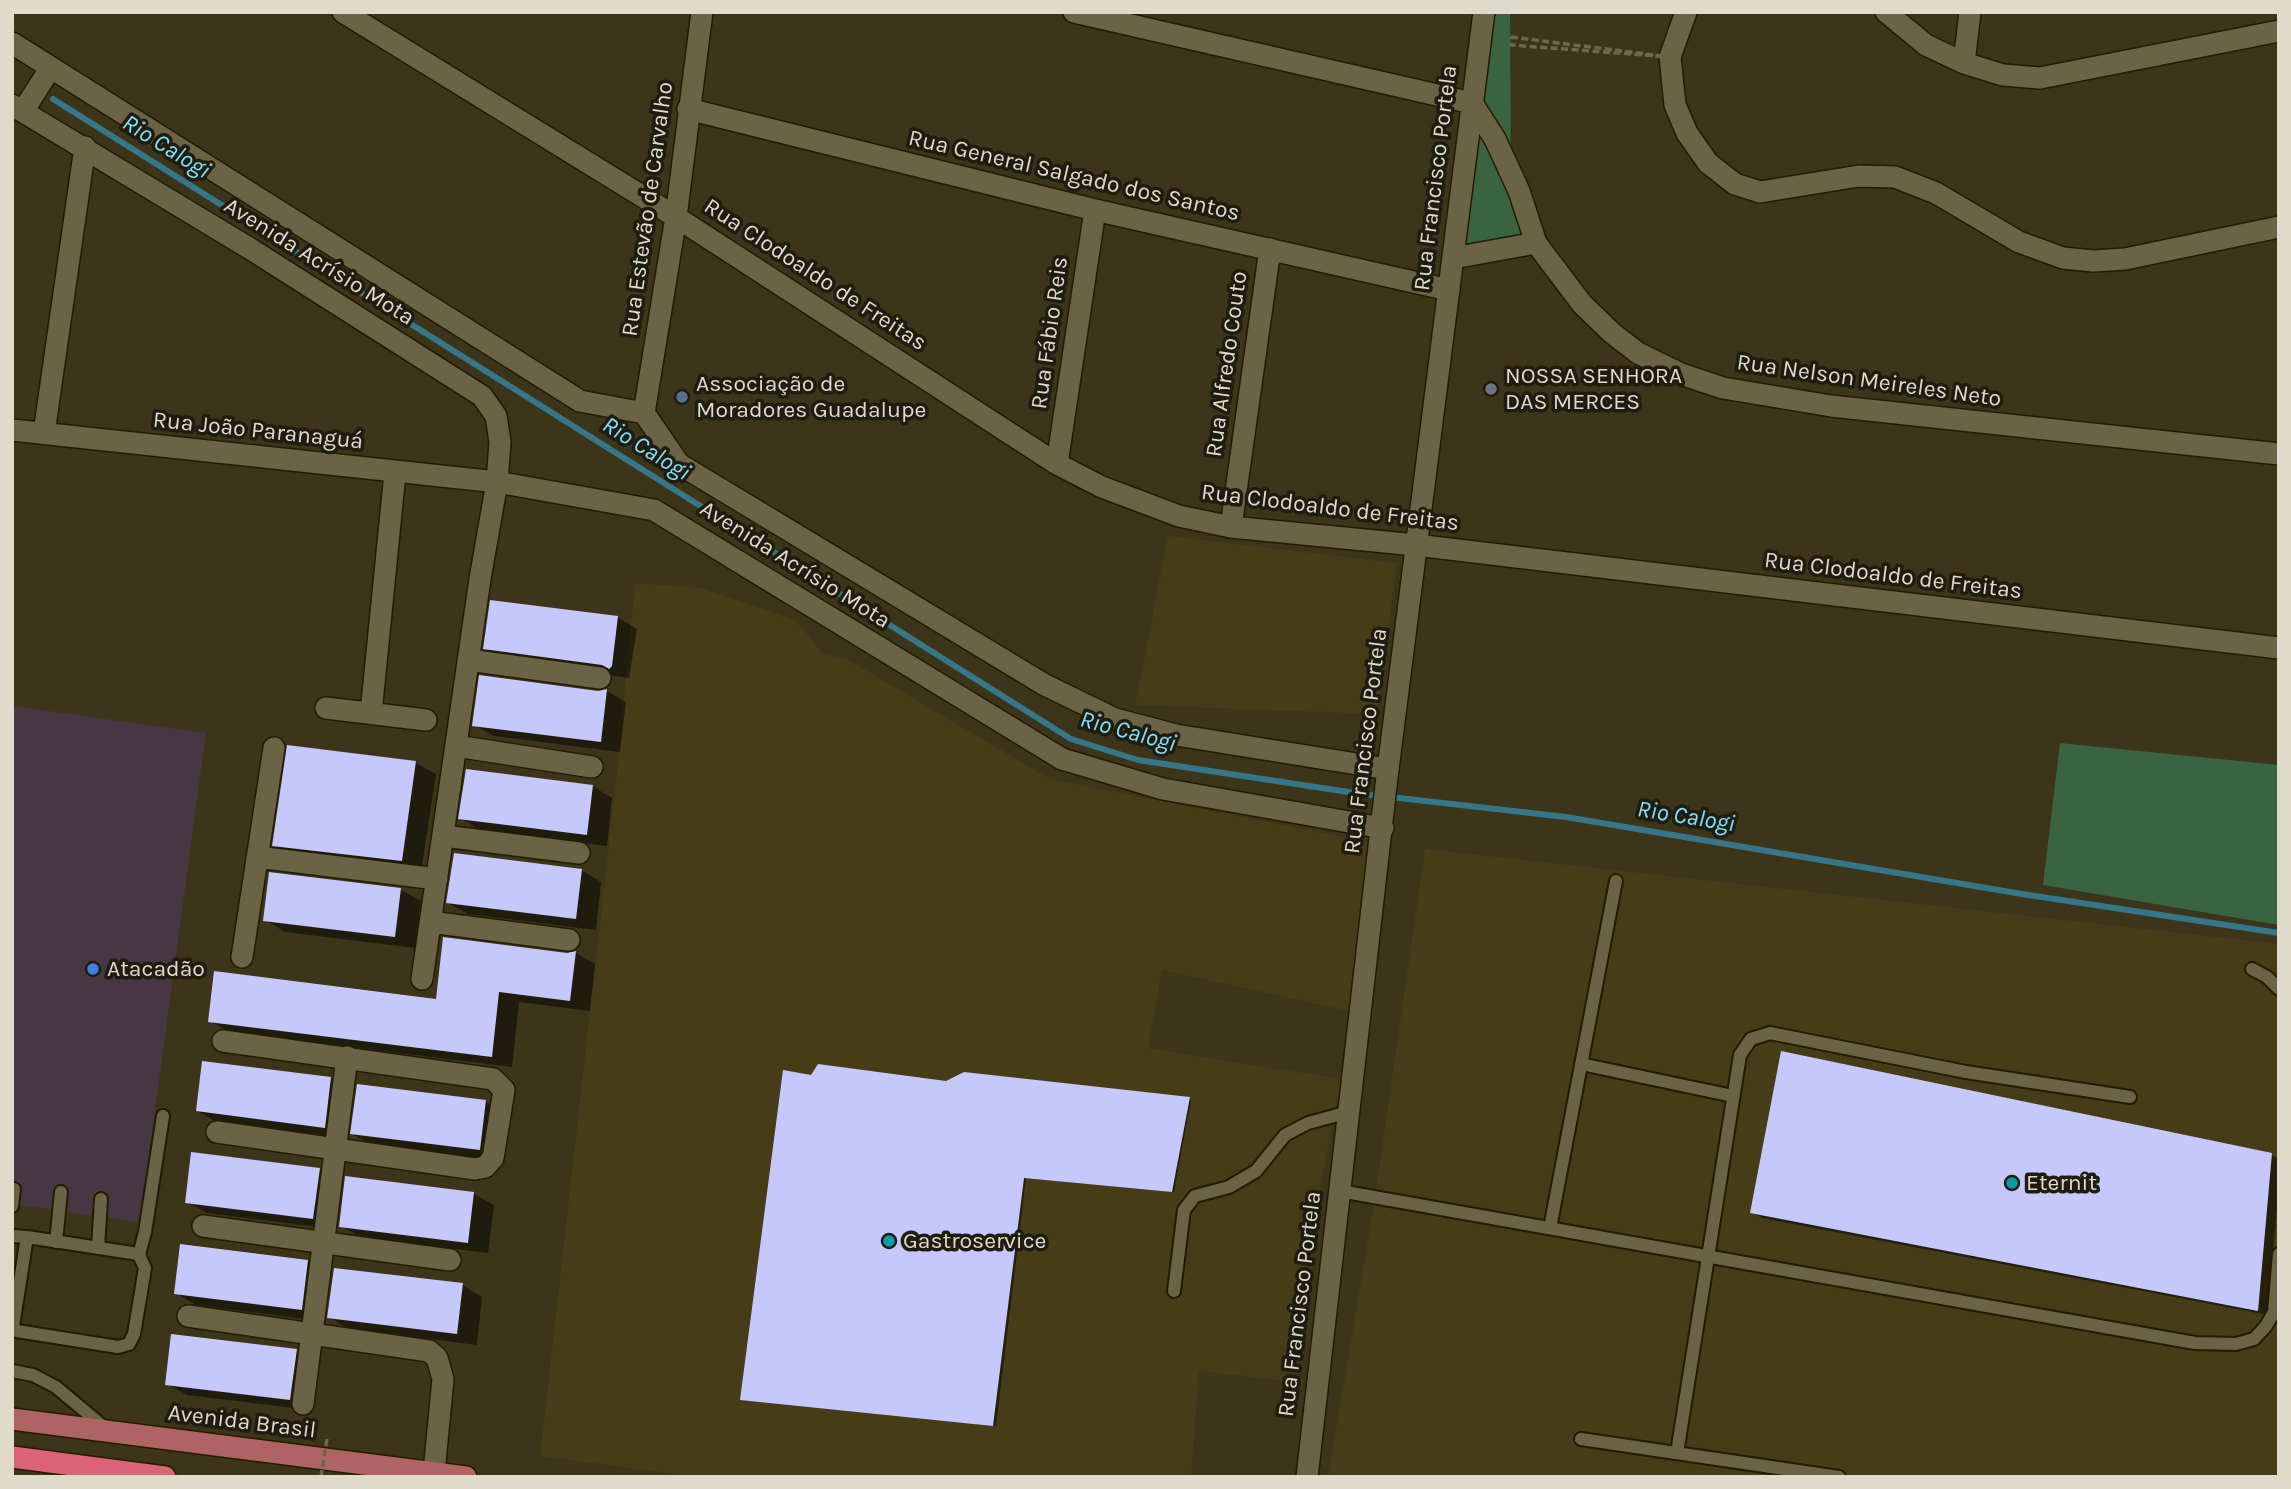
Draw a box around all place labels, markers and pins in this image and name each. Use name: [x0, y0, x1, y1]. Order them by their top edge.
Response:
place label: NOSSA SENHORA DAS MERCES: [1505, 362, 1682, 416]
place label: Associação de Moradores Guadalupe: [696, 370, 926, 424]
marker: NOSSA SENHORA DAS MERCES: [1483, 381, 1499, 397]
marker: Associação de Moradores Guadalupe: [674, 389, 690, 405]
place label: Atacadão: [107, 955, 205, 983]
marker: Atacadão: [85, 961, 101, 977]
place label: Eternit: [2026, 1169, 2097, 1197]
marker: Eternit: [2004, 1175, 2020, 1191]
place label: Gastroservice: [903, 1227, 1046, 1255]
marker: Gastroservice: [881, 1233, 897, 1249]

